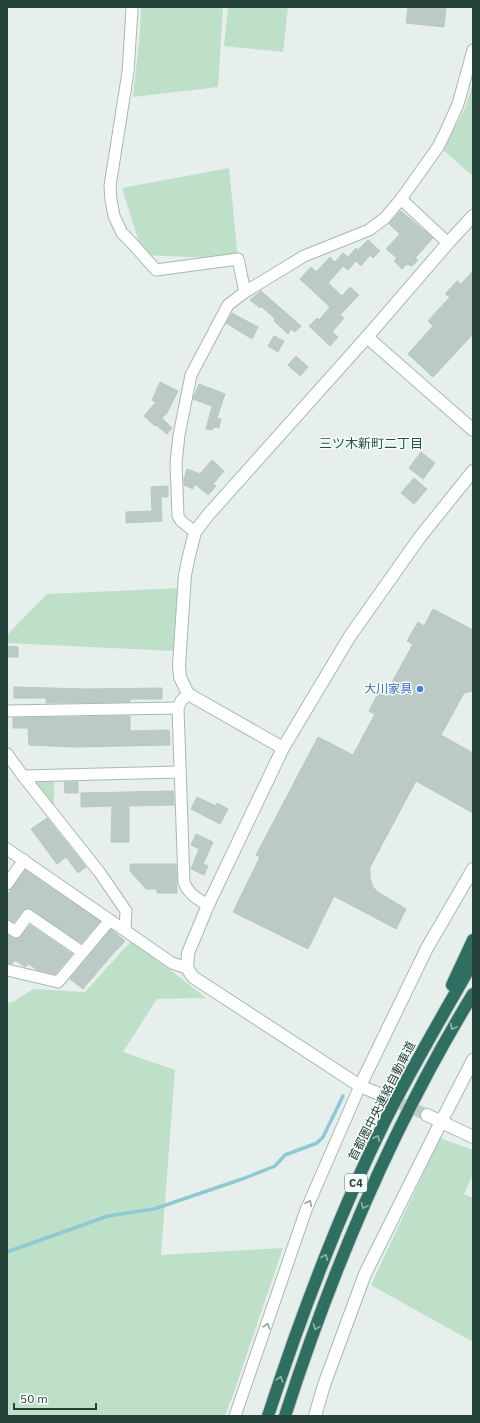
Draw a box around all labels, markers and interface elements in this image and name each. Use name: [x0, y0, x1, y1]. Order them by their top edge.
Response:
district label: 三ツ木新町二丁目: [319, 435, 423, 452]
place label: 大川家具: [364, 681, 412, 696]
marker: 大川家具: [415, 684, 425, 694]
one-way arrow: [451, 1023, 458, 1031]
street label: 首都圏中央連絡自動車道: [345, 1039, 418, 1163]
one-way arrow: [372, 1135, 380, 1142]
road number: C4: [345, 1174, 367, 1192]
one-way arrow: [304, 1200, 312, 1207]
one-way arrow: [361, 1202, 369, 1210]
one-way arrow: [320, 1253, 328, 1260]
one-way arrow: [262, 1323, 270, 1330]
one-way arrow: [312, 1323, 320, 1330]
one-way arrow: [275, 1376, 284, 1383]
scale bar: [14, 1385, 96, 1411]
text: 50 m: [20, 1391, 48, 1406]

